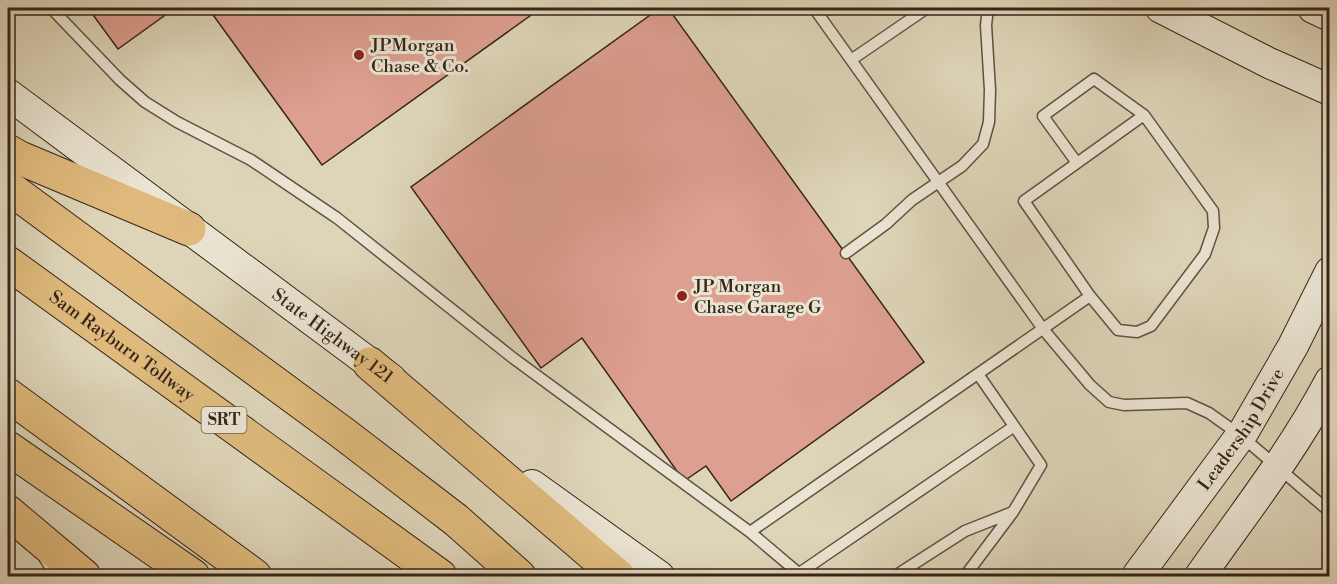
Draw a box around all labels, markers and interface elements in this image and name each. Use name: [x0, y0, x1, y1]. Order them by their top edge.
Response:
place label: JPMorgan Chase & Co.: [370, 34, 469, 78]
marker: JPMorgan Chase & Co.: [352, 48, 366, 62]
place label: JP Morgan Chase Garage G: [693, 275, 822, 319]
street label: State Highway 121: [268, 283, 398, 389]
street label: Sam Rayburn Tollway: [45, 285, 200, 406]
marker: JP Morgan Chase Garage G: [675, 289, 689, 303]
street label: Leadership Drive: [1193, 364, 1289, 495]
road number: SRT: [202, 407, 246, 433]

